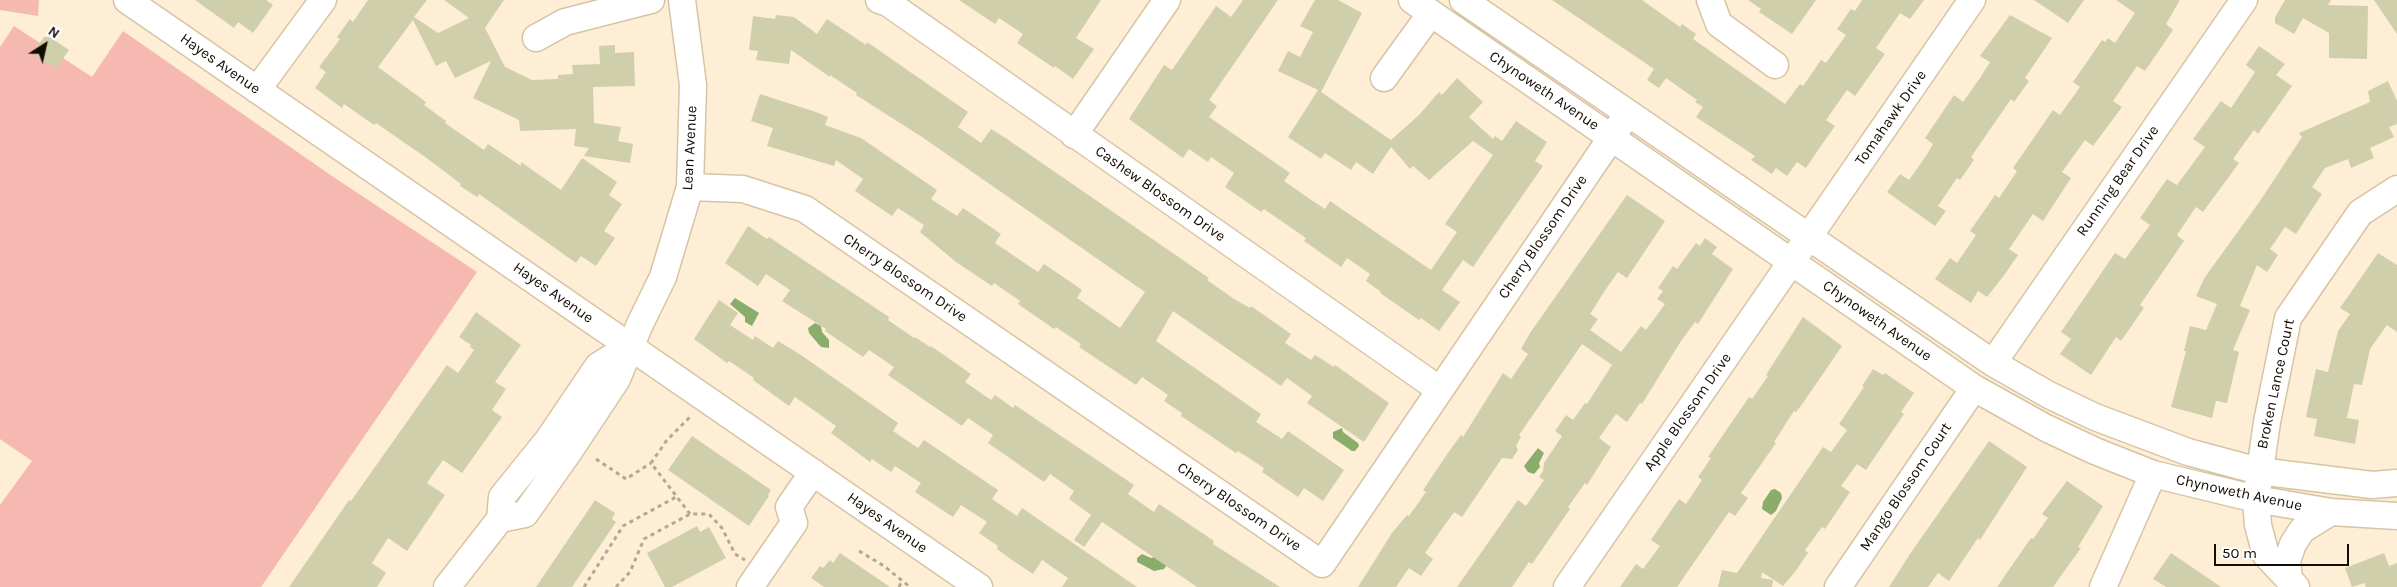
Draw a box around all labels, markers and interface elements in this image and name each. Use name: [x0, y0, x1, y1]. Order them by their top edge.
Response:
north arrow: [20, 20, 70, 70]
text: N: [45, 22, 63, 42]
street label: Hayes Avenue: [176, 30, 264, 98]
street label: Chynoweth Avenue: [1486, 48, 1602, 134]
street label: Tomahawk Drive: [1851, 67, 1931, 169]
street label: Lean Avenue: [679, 105, 701, 191]
street label: Running Bear Drive: [2073, 122, 2163, 240]
street label: Cashew Blossom Drive: [1091, 142, 1229, 246]
street label: Cherry Blossom Drive: [1495, 172, 1591, 302]
street label: Cherry Blossom Drive: [840, 230, 970, 326]
street label: Hayes Avenue: [509, 259, 597, 327]
street label: Chynoweth Avenue: [1819, 277, 1935, 365]
street label: Broken Lance Court: [2253, 317, 2299, 451]
street label: Apple Blossom Drive: [1640, 350, 1736, 474]
street label: Mango Blossom Court: [1856, 419, 1956, 555]
street label: Cherry Blossom Drive: [1174, 459, 1304, 555]
street label: Chynoweth Avenue: [2174, 471, 2304, 515]
street label: Hayes Avenue: [843, 489, 931, 557]
scale bar: [2217, 534, 2352, 566]
text: 50 m: [2222, 544, 2257, 562]

